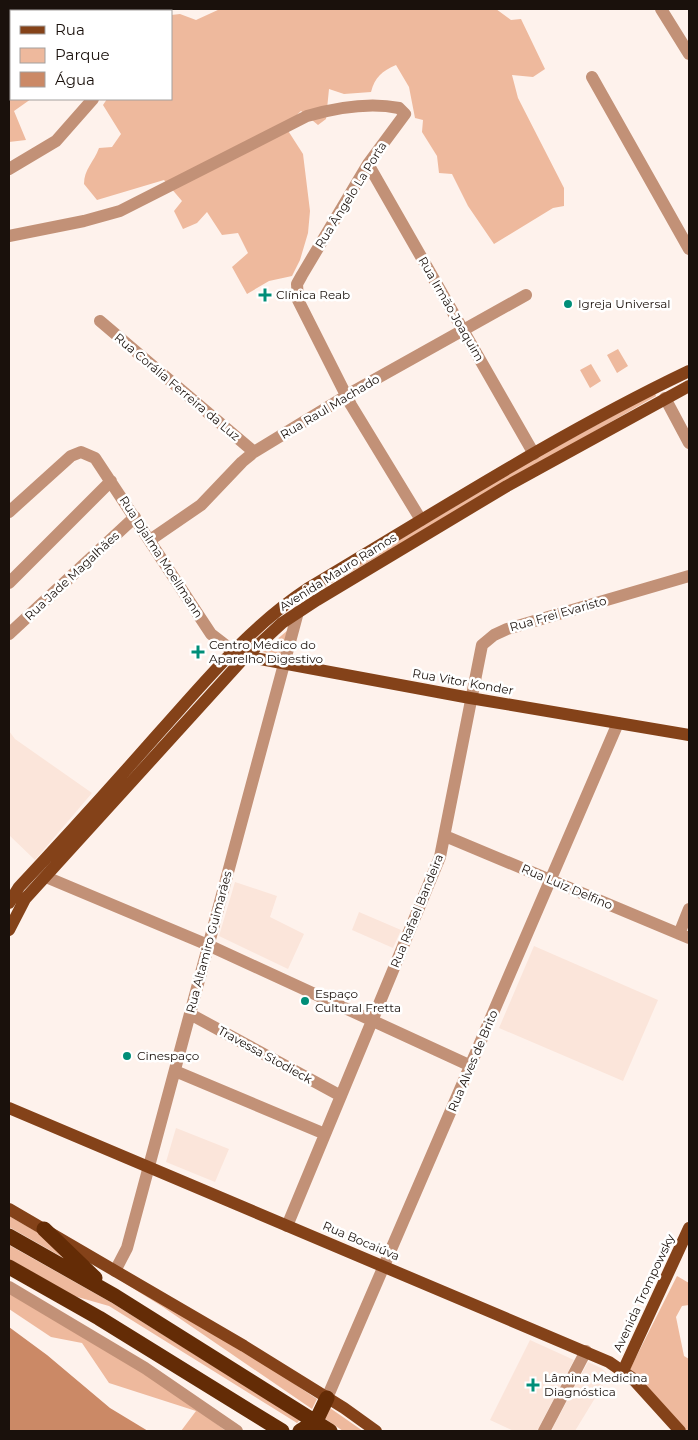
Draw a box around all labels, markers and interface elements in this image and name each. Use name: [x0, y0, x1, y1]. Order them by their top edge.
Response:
legend: [10, 10, 172, 100]
text: Rua: [55, 20, 85, 39]
text: Parque: [55, 45, 110, 64]
text: Água: [55, 70, 95, 89]
street label: Rua Ângelo La Porta: [312, 139, 390, 251]
street label: Rua Irmão Joaquim: [415, 254, 488, 364]
place label: Clínica Reab: [276, 287, 350, 302]
marker: Clínica Reab: [258, 288, 272, 302]
place label: Igreja Universal: [578, 296, 671, 311]
marker: Igreja Universal: [562, 298, 574, 310]
street label: Rua Corália Ferreira da Luz: [111, 330, 243, 444]
street label: Rua Raul Machado: [277, 371, 382, 442]
street label: Rua Djalma Moellmann: [116, 493, 206, 620]
street label: Rua Jade Magalhães: [21, 528, 122, 623]
street label: Avenida Mauro Ramos: [276, 529, 399, 614]
street label: Rua Frei Evaristo: [508, 593, 608, 635]
place label: Centro Médico do Aparelho Digestivo: [209, 637, 323, 666]
marker: Centro Médico do Aparelho Digestivo: [191, 645, 205, 659]
street label: Rua Vitor Konder: [411, 665, 515, 698]
street label: Rua Rafael Bandeira: [387, 852, 446, 970]
street label: Rua Luiz Delfino: [519, 861, 615, 913]
street label: Rua Altamiro Guimarães: [182, 869, 235, 1015]
place label: Espaço Cultural Fretta: [315, 986, 401, 1015]
marker: Espaço Cultural Fretta: [299, 995, 311, 1007]
street label: Rua Alves de Brito: [444, 1008, 501, 1114]
street label: Travessa Stodieck: [215, 1022, 316, 1087]
place label: Cinespaço: [137, 1048, 199, 1063]
marker: Cinespaço: [121, 1050, 133, 1062]
street label: Rua Bocaiúva: [321, 1218, 402, 1263]
street label: Avenida Trompowsky: [610, 1231, 678, 1354]
place label: Lâmina Medicina Diagnóstica: [544, 1370, 648, 1399]
marker: Lâmina Medicina Diagnóstica: [526, 1378, 540, 1392]

